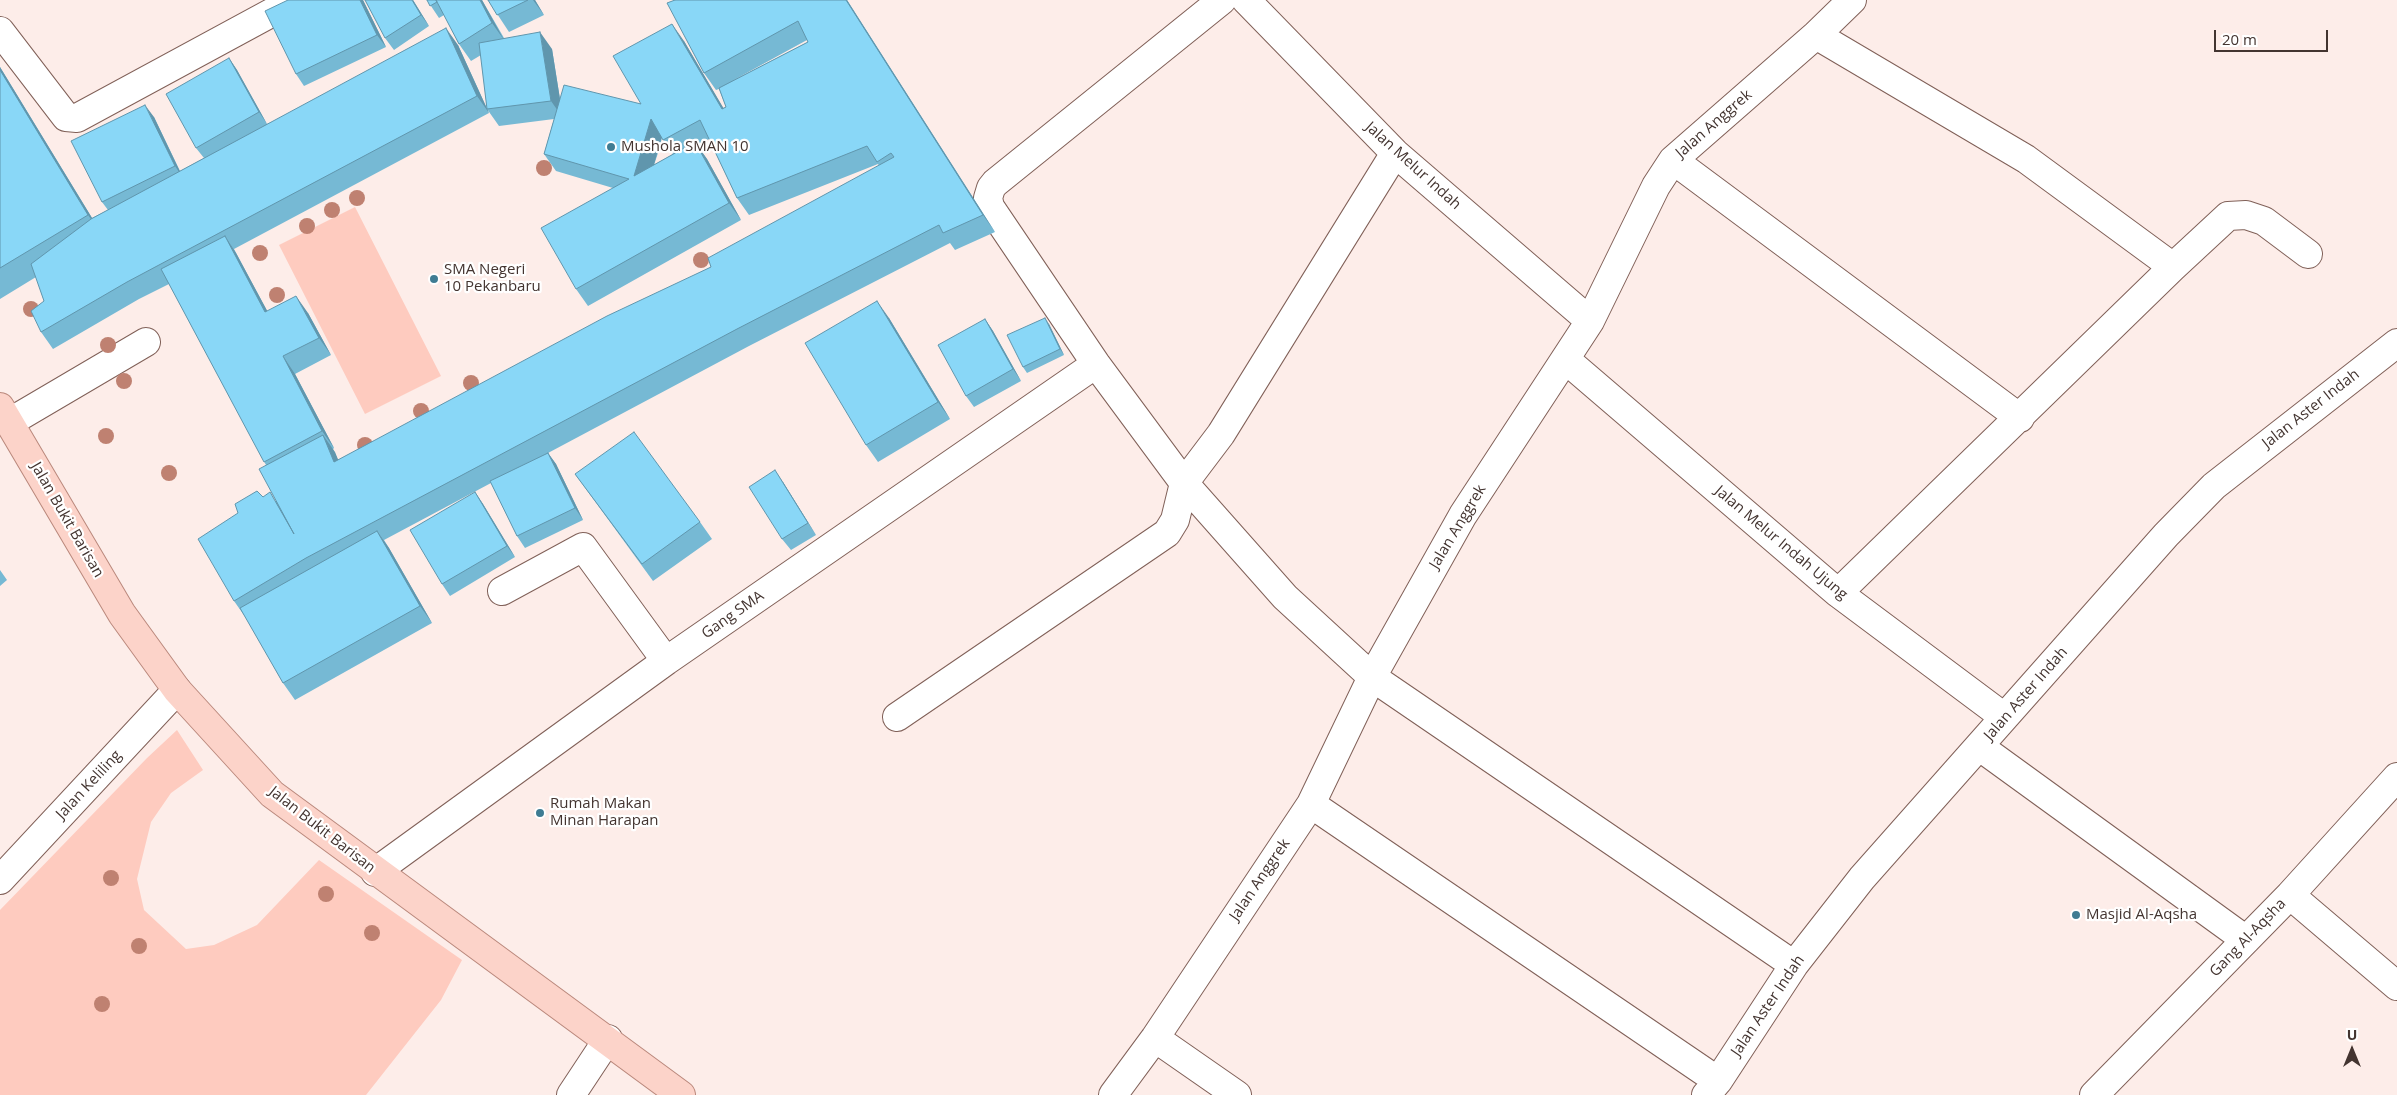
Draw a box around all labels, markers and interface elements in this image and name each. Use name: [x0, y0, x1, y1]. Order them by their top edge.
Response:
scale bar: [2217, 20, 2331, 52]
text: 20 m: [2222, 29, 2257, 49]
street label: Jalan Anggrek: [1672, 86, 1756, 162]
street label: Jalan Melur Indah: [1361, 118, 1465, 214]
place label: Mushola SMAN 10: [621, 138, 749, 156]
marker: Mushola SMAN 10: [605, 141, 617, 153]
place label: SMA Negeri 10 Pekanbaru: [444, 261, 541, 296]
marker: SMA Negeri 10 Pekanbaru: [428, 273, 440, 285]
street label: Jalan Aster Indah: [2259, 366, 2363, 452]
street label: Jalan Bukit Barisan: [27, 459, 107, 581]
street label: Jalan Anggrek: [1426, 482, 1490, 572]
street label: Jalan Melur Indah Ujung: [1711, 482, 1851, 604]
street label: Gang SMA: [698, 587, 768, 643]
street label: Jalan Aster Indah: [1980, 644, 2072, 744]
street label: Jalan Keliling: [53, 747, 125, 823]
street label: Jalan Bukit Barisan: [265, 783, 379, 877]
place label: Rumah Makan Minan Harapan: [550, 795, 658, 830]
marker: Rumah Makan Minan Harapan: [534, 807, 546, 819]
street label: Jalan Anggrek: [1226, 836, 1294, 924]
street label: Gang Al-Aqsha: [2206, 895, 2290, 981]
place label: Masjid Al-Aqsha: [2086, 906, 2197, 924]
marker: Masjid Al-Aqsha: [2070, 909, 2082, 921]
street label: Jalan Aster Indah: [1728, 952, 1808, 1060]
north arrow: [2327, 1025, 2377, 1075]
text: U: [2347, 1025, 2357, 1044]

